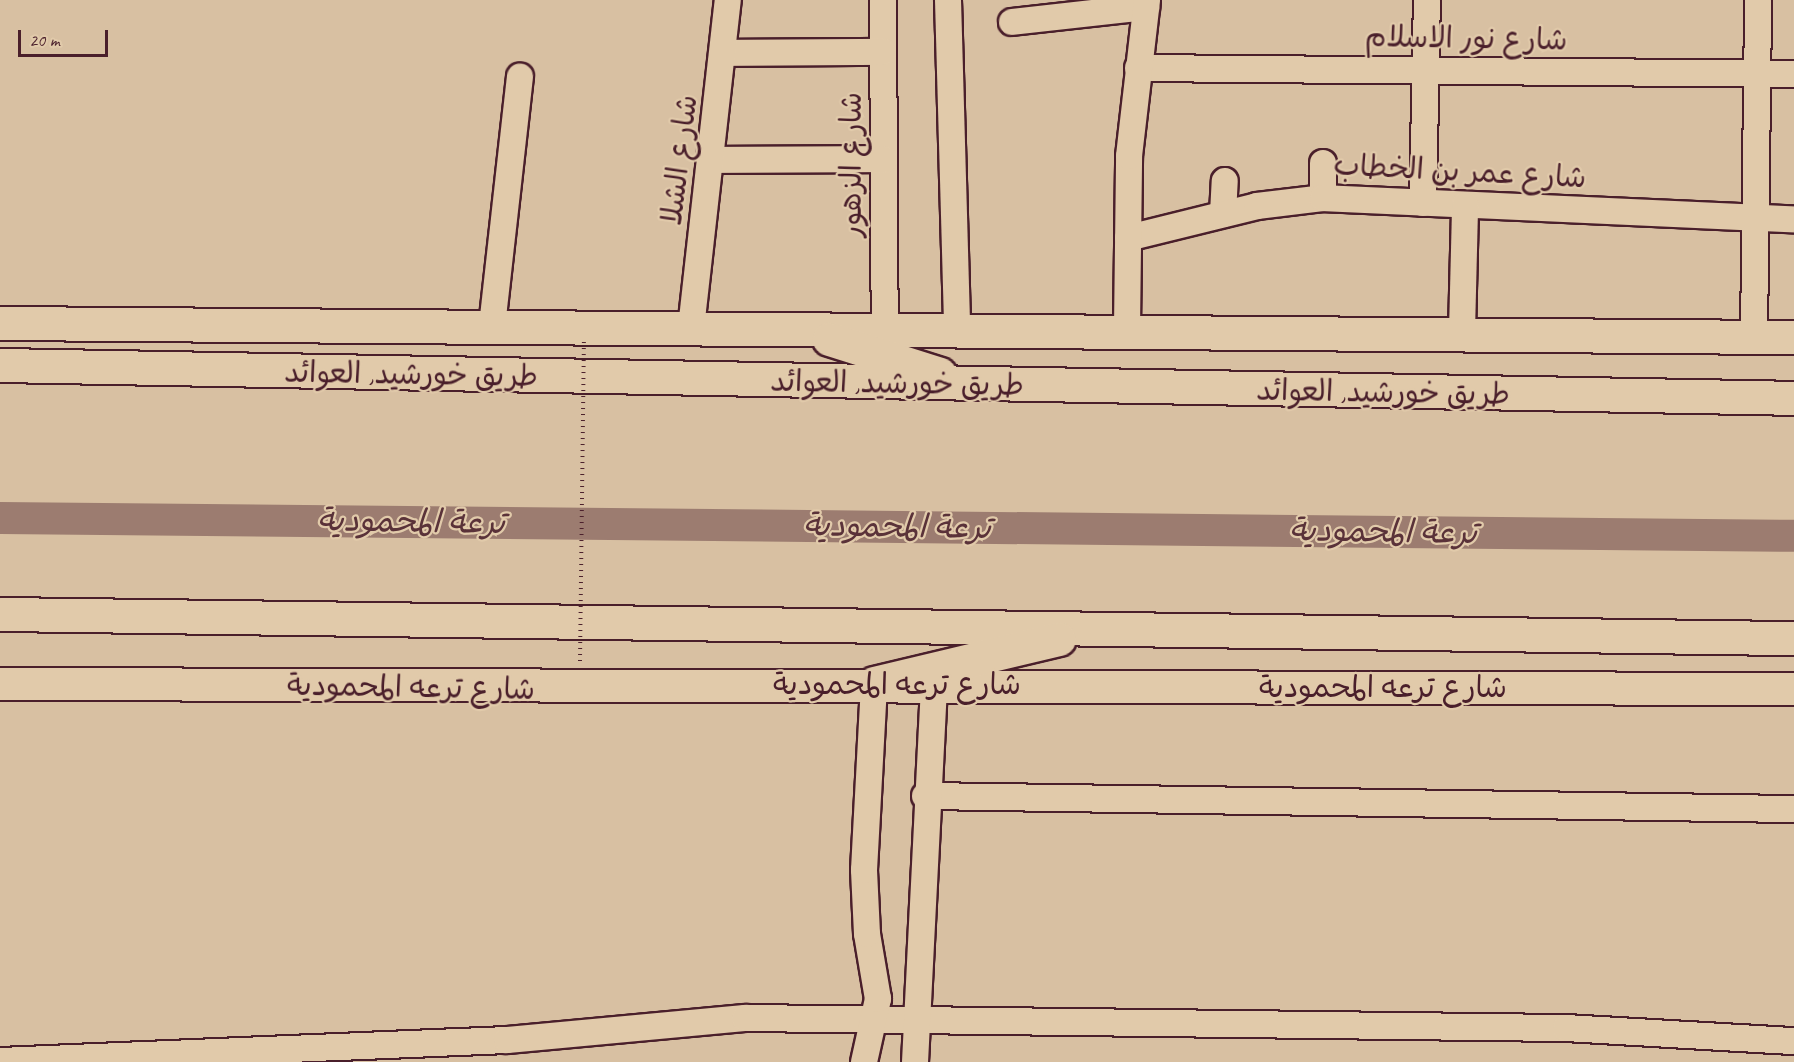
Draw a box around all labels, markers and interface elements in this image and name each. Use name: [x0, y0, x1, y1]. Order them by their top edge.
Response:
scale bar: [21, 18, 111, 56]
street label: شارع نور الاسلام: [1364, 18, 1568, 58]
text: 20 m: [29, 29, 60, 51]
street label: شارع الزهور: [833, 92, 869, 238]
street label: شارع الشلا: [653, 93, 705, 227]
street label: شارع عمر بن الخطاب: [1333, 146, 1587, 196]
street label: طريق خورشيد, العوائد: [284, 354, 538, 394]
street label: طريق خورشيد, العوائد: [770, 363, 1024, 403]
street label: طريق خورشيد, العوائد: [1256, 372, 1510, 412]
water label: ترعة المحمودية: [317, 501, 505, 543]
water label: ترعة المحمودية: [803, 506, 991, 548]
water label: ترعة المحمودية: [1289, 511, 1477, 553]
street label: شارع ترعه المحمودية: [773, 666, 1021, 702]
street label: شارع ترعه المحمودية: [287, 667, 535, 707]
street label: شارع ترعه المحمودية: [1259, 669, 1507, 705]

